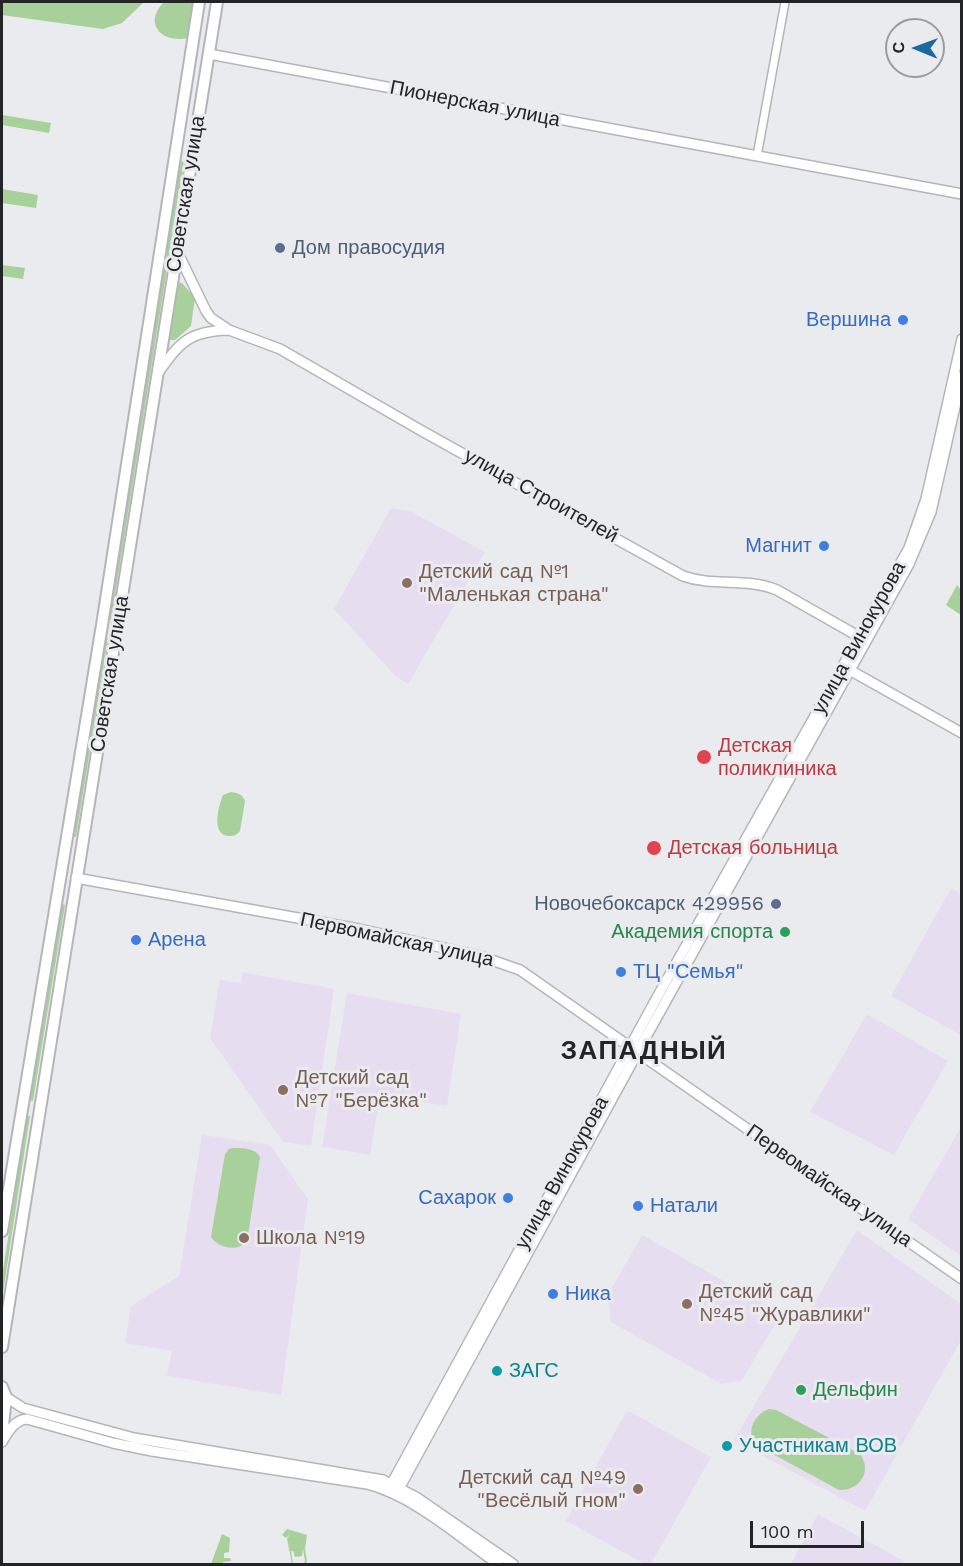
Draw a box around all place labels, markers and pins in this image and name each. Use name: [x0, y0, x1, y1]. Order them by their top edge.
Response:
place label: Дом правосудия: [292, 236, 445, 260]
marker: Дом правосудия: [273, 241, 287, 255]
place label: Вершина: [806, 308, 891, 332]
marker: Вершина: [896, 313, 910, 327]
place label: Магнит: [745, 534, 812, 558]
marker: Магнит: [817, 539, 831, 553]
place label: Детский сад №1 "Маленькая страна": [419, 560, 609, 607]
marker: Детский сад №1 "Маленькая страна": [400, 576, 414, 590]
place label: Детская поликлиника: [718, 734, 837, 781]
marker: Детская поликлиника: [695, 748, 713, 766]
place label: Детская больница: [668, 836, 838, 860]
marker: Детская больница: [645, 839, 663, 857]
place label: Новочебоксарск 429956: [534, 892, 764, 916]
marker: Новочебоксарск 429956: [769, 897, 783, 911]
place label: Академия спорта: [611, 920, 773, 944]
marker: Академия спорта: [778, 925, 792, 939]
place label: Арена: [148, 928, 206, 952]
marker: Арена: [129, 933, 143, 947]
place label: ТЦ "Семья": [633, 960, 744, 984]
marker: ТЦ "Семья": [614, 965, 628, 979]
place label: Детский сад №7 "Берёзка": [295, 1066, 427, 1113]
marker: Детский сад №7 "Берёзка": [276, 1083, 290, 1097]
place label: Сахарок: [418, 1186, 496, 1210]
marker: Сахарок: [501, 1191, 515, 1205]
place label: Натали: [650, 1194, 718, 1218]
marker: Натали: [631, 1199, 645, 1213]
place label: Школа №19: [256, 1226, 366, 1250]
marker: Школа №19: [237, 1231, 251, 1245]
place label: Детский сад №45 "Журавлики": [699, 1280, 871, 1327]
place label: Ника: [565, 1282, 611, 1306]
marker: Ника: [546, 1287, 560, 1301]
marker: Детский сад №45 "Журавлики": [680, 1297, 694, 1311]
place label: ЗАГС: [509, 1359, 559, 1383]
marker: ЗАГС: [490, 1364, 504, 1378]
place label: Дельфин: [813, 1378, 898, 1402]
marker: Дельфин: [794, 1383, 808, 1397]
place label: Участникам ВОВ: [739, 1434, 897, 1458]
marker: Участникам ВОВ: [720, 1439, 734, 1453]
place label: Детский сад №49 "Весёлый гном": [459, 1466, 626, 1513]
marker: Детский сад №49 "Весёлый гном": [631, 1482, 645, 1496]

